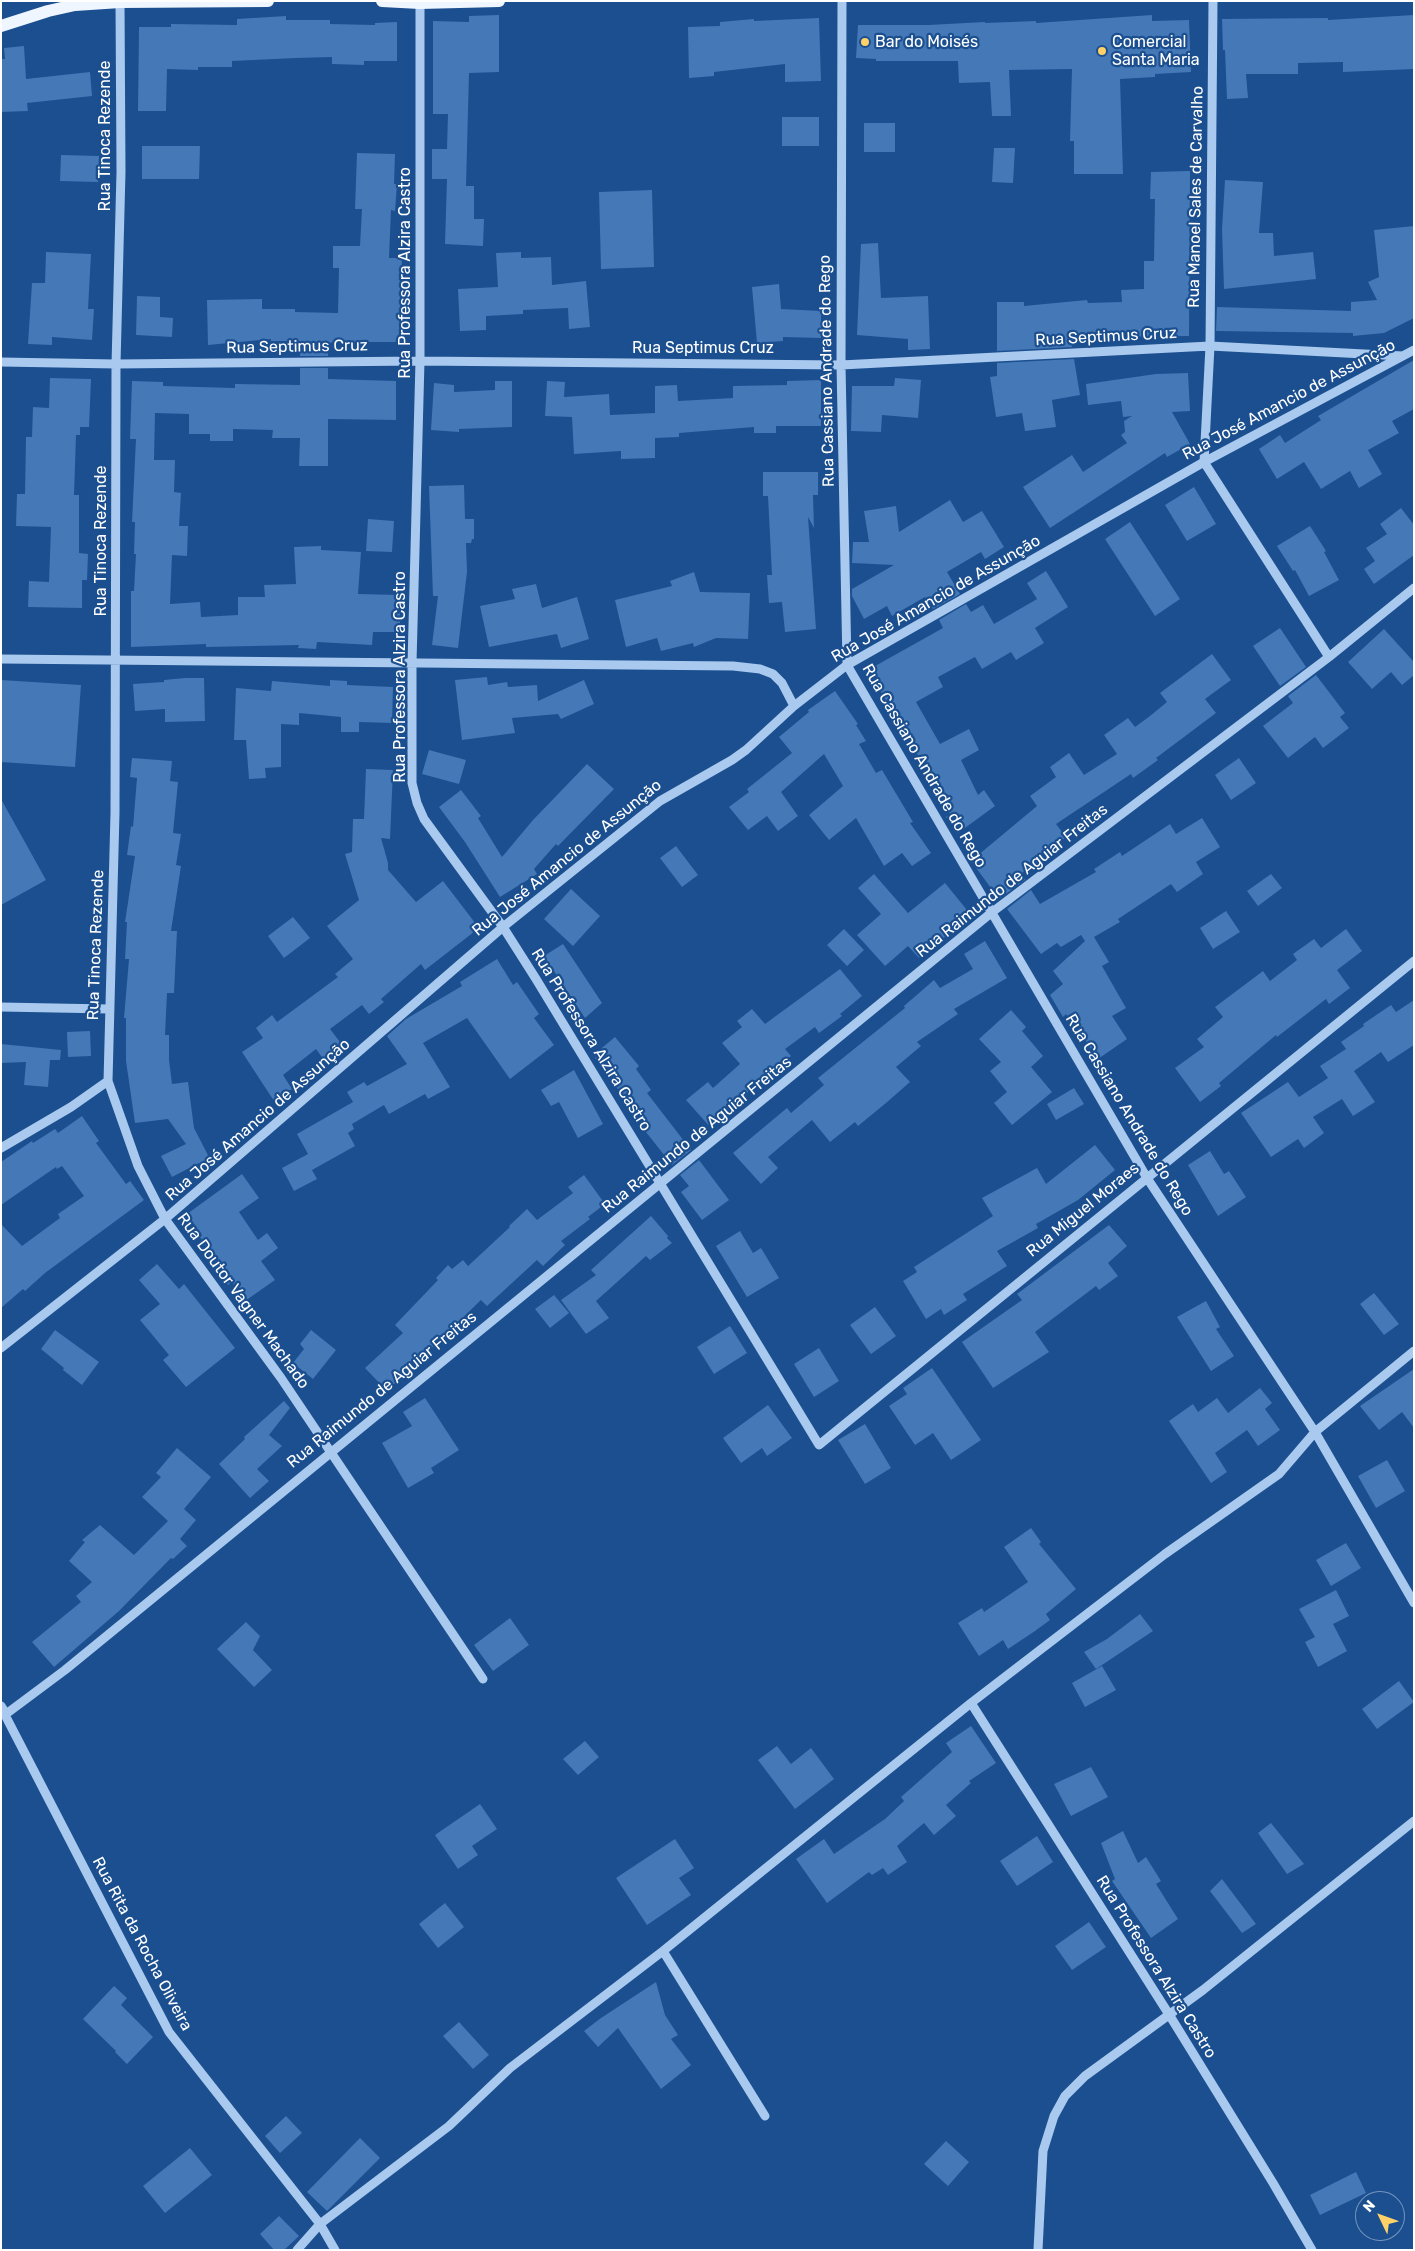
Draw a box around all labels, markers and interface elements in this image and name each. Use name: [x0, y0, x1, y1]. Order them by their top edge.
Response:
place label: Bar do Moisés: [875, 32, 978, 52]
place label: Comercial Santa Maria: [1112, 32, 1200, 70]
marker: Bar do Moisés: [859, 36, 871, 48]
marker: Comercial Santa Maria: [1096, 45, 1108, 57]
street label: Rua Tinoca Rezende: [95, 61, 115, 211]
street label: Rua Manoel Sales de Carvalho: [1184, 86, 1208, 308]
street label: Rua Professora Alzira Castro: [395, 167, 415, 379]
street label: Rua Cassiano Andrade do Rego: [815, 255, 839, 487]
street label: Rua Septimus Cruz: [1035, 324, 1177, 350]
street label: Rua Septimus Cruz: [226, 336, 368, 358]
street label: Rua José Amancio de Assunção: [1179, 336, 1399, 464]
street label: Rua Septimus Cruz: [632, 338, 774, 358]
street label: Rua Tinoca Rezende: [91, 466, 111, 616]
street label: Rua José Amancio de Assunção: [828, 531, 1044, 667]
street label: Rua Professora Alzira Castro: [390, 571, 410, 783]
street label: Rua Cassiano Andrade do Rego: [858, 661, 990, 871]
street label: Rua José Amancio de Assunção: [468, 776, 666, 940]
street label: Rua Raimundo de Aguiar Freitas: [912, 800, 1112, 962]
street label: Rua Tinoca Rezende: [84, 869, 108, 1021]
street label: Rua Professora Alzira Castro: [527, 945, 655, 1135]
street label: Rua Cassiano Andrade do Rego: [1061, 1011, 1197, 1219]
street label: Rua José Amancio de Assunção: [162, 1035, 354, 1205]
street label: Rua Raimundo de Aguiar Freitas: [598, 1053, 796, 1217]
street label: Rua Miguel Moraes: [1023, 1159, 1143, 1261]
street label: Rua Doutor Vagner Machado: [173, 1209, 313, 1393]
street label: Rua Raimundo de Aguiar Freitas: [283, 1308, 481, 1472]
street label: Rua Rita da Rocha Oliveira: [88, 1854, 196, 2034]
street label: Rua Professora Alzira Castro: [1092, 1872, 1220, 2062]
north arrow: [1355, 2191, 1405, 2241]
text: N: [1360, 2197, 1379, 2216]

